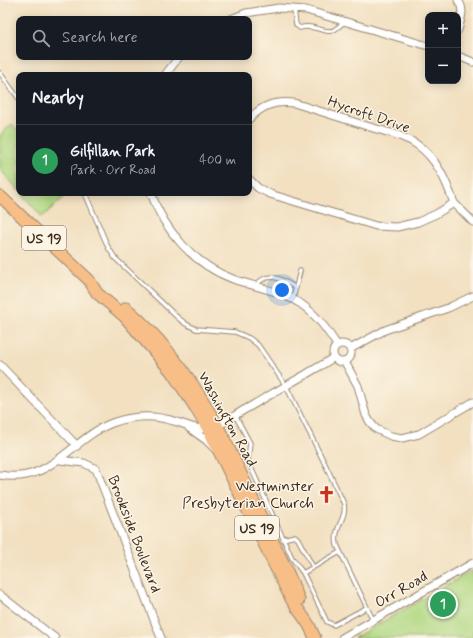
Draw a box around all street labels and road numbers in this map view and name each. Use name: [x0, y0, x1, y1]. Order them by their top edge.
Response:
street label: Hycroft Drive: [325, 92, 413, 138]
road number: US 19: [22, 226, 66, 250]
street label: Washington Road: [192, 368, 262, 471]
street label: Brookside Boulevard: [102, 473, 166, 596]
road number: US 19: [235, 516, 279, 540]
street label: Orr Road: [372, 567, 432, 613]

